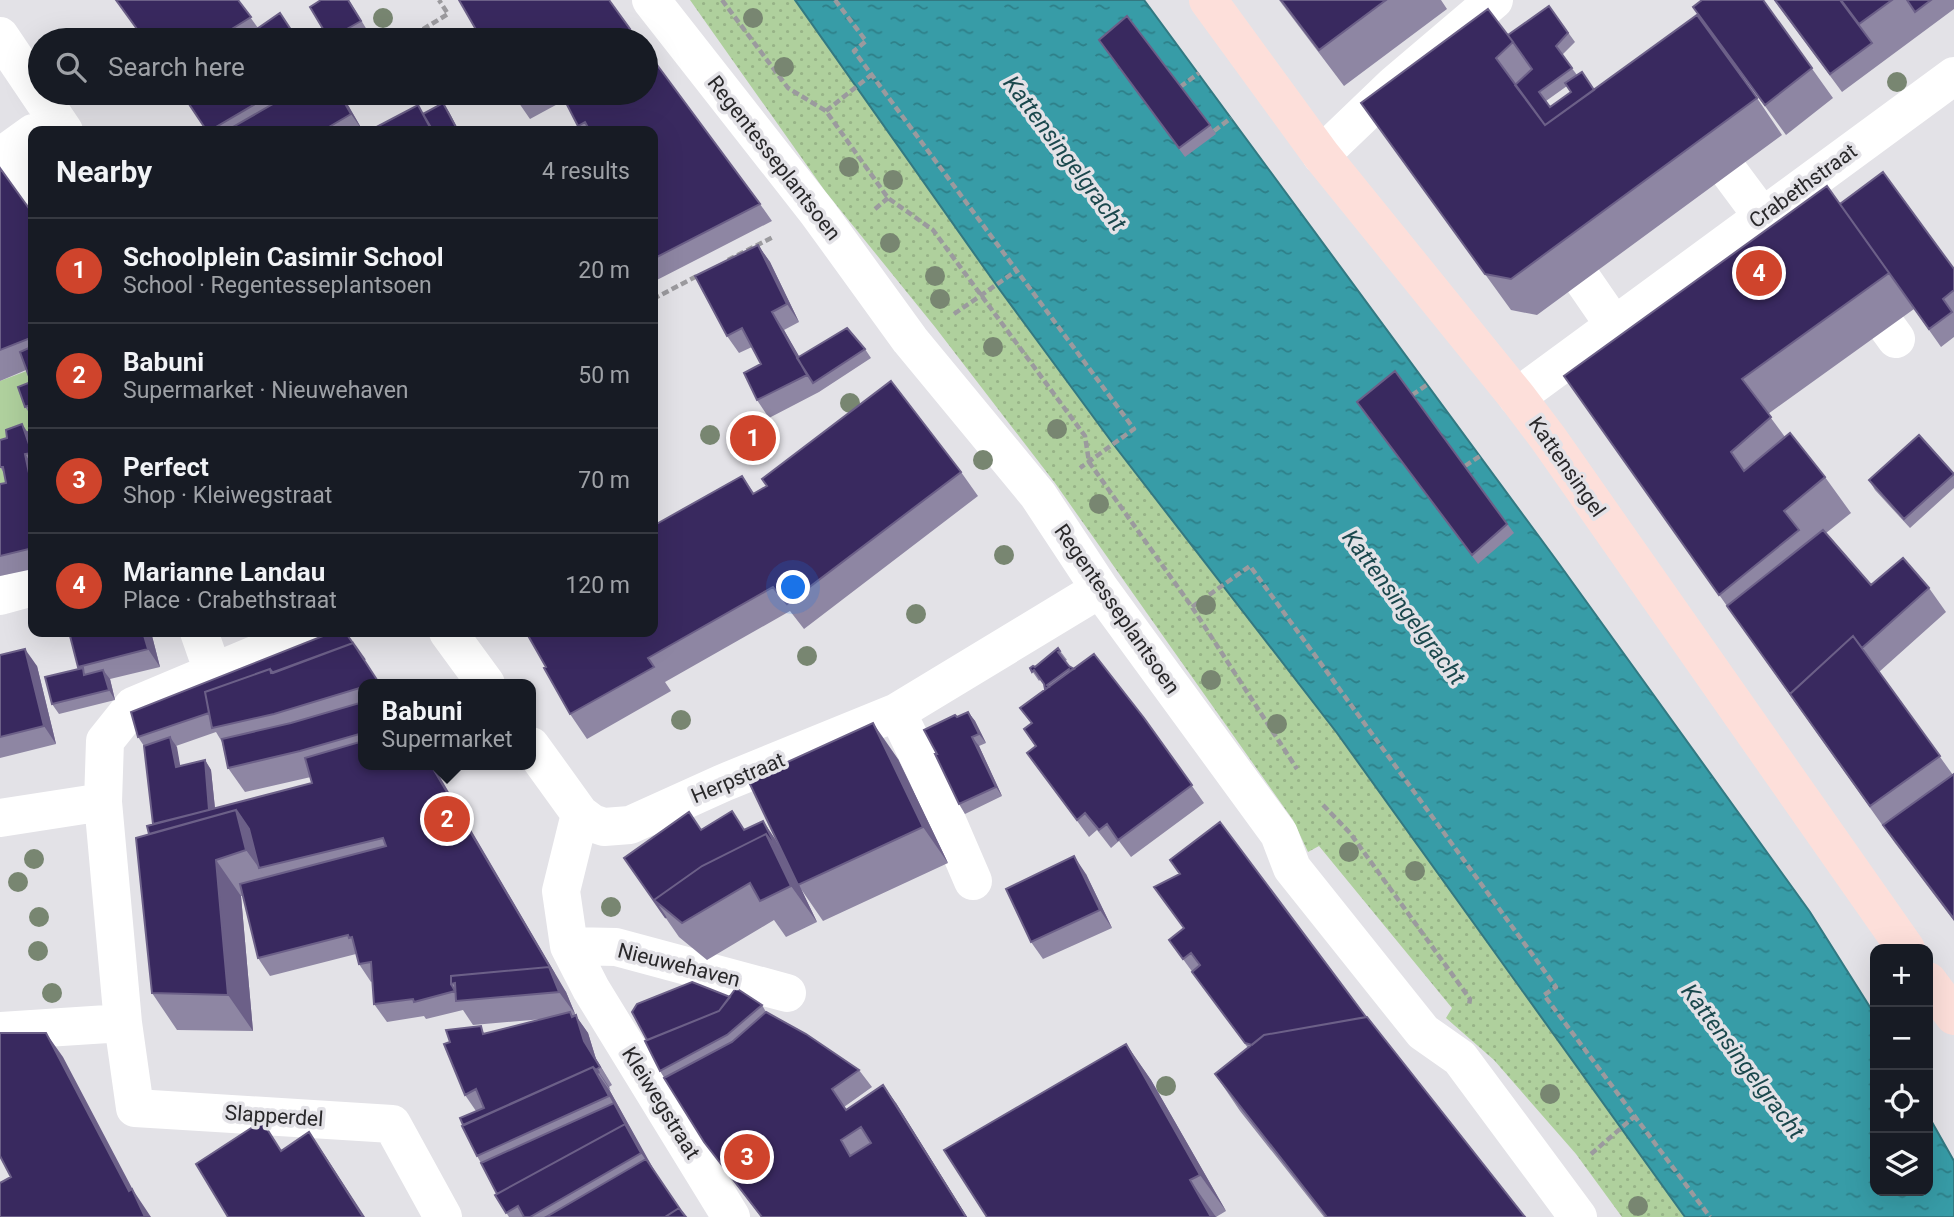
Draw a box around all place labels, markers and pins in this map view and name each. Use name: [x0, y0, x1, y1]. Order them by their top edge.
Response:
pin: 4: [1736, 247, 1782, 299]
pin: 1: [730, 412, 776, 464]
pin: 2: [424, 793, 470, 845]
pin: 3: [724, 1131, 770, 1183]

